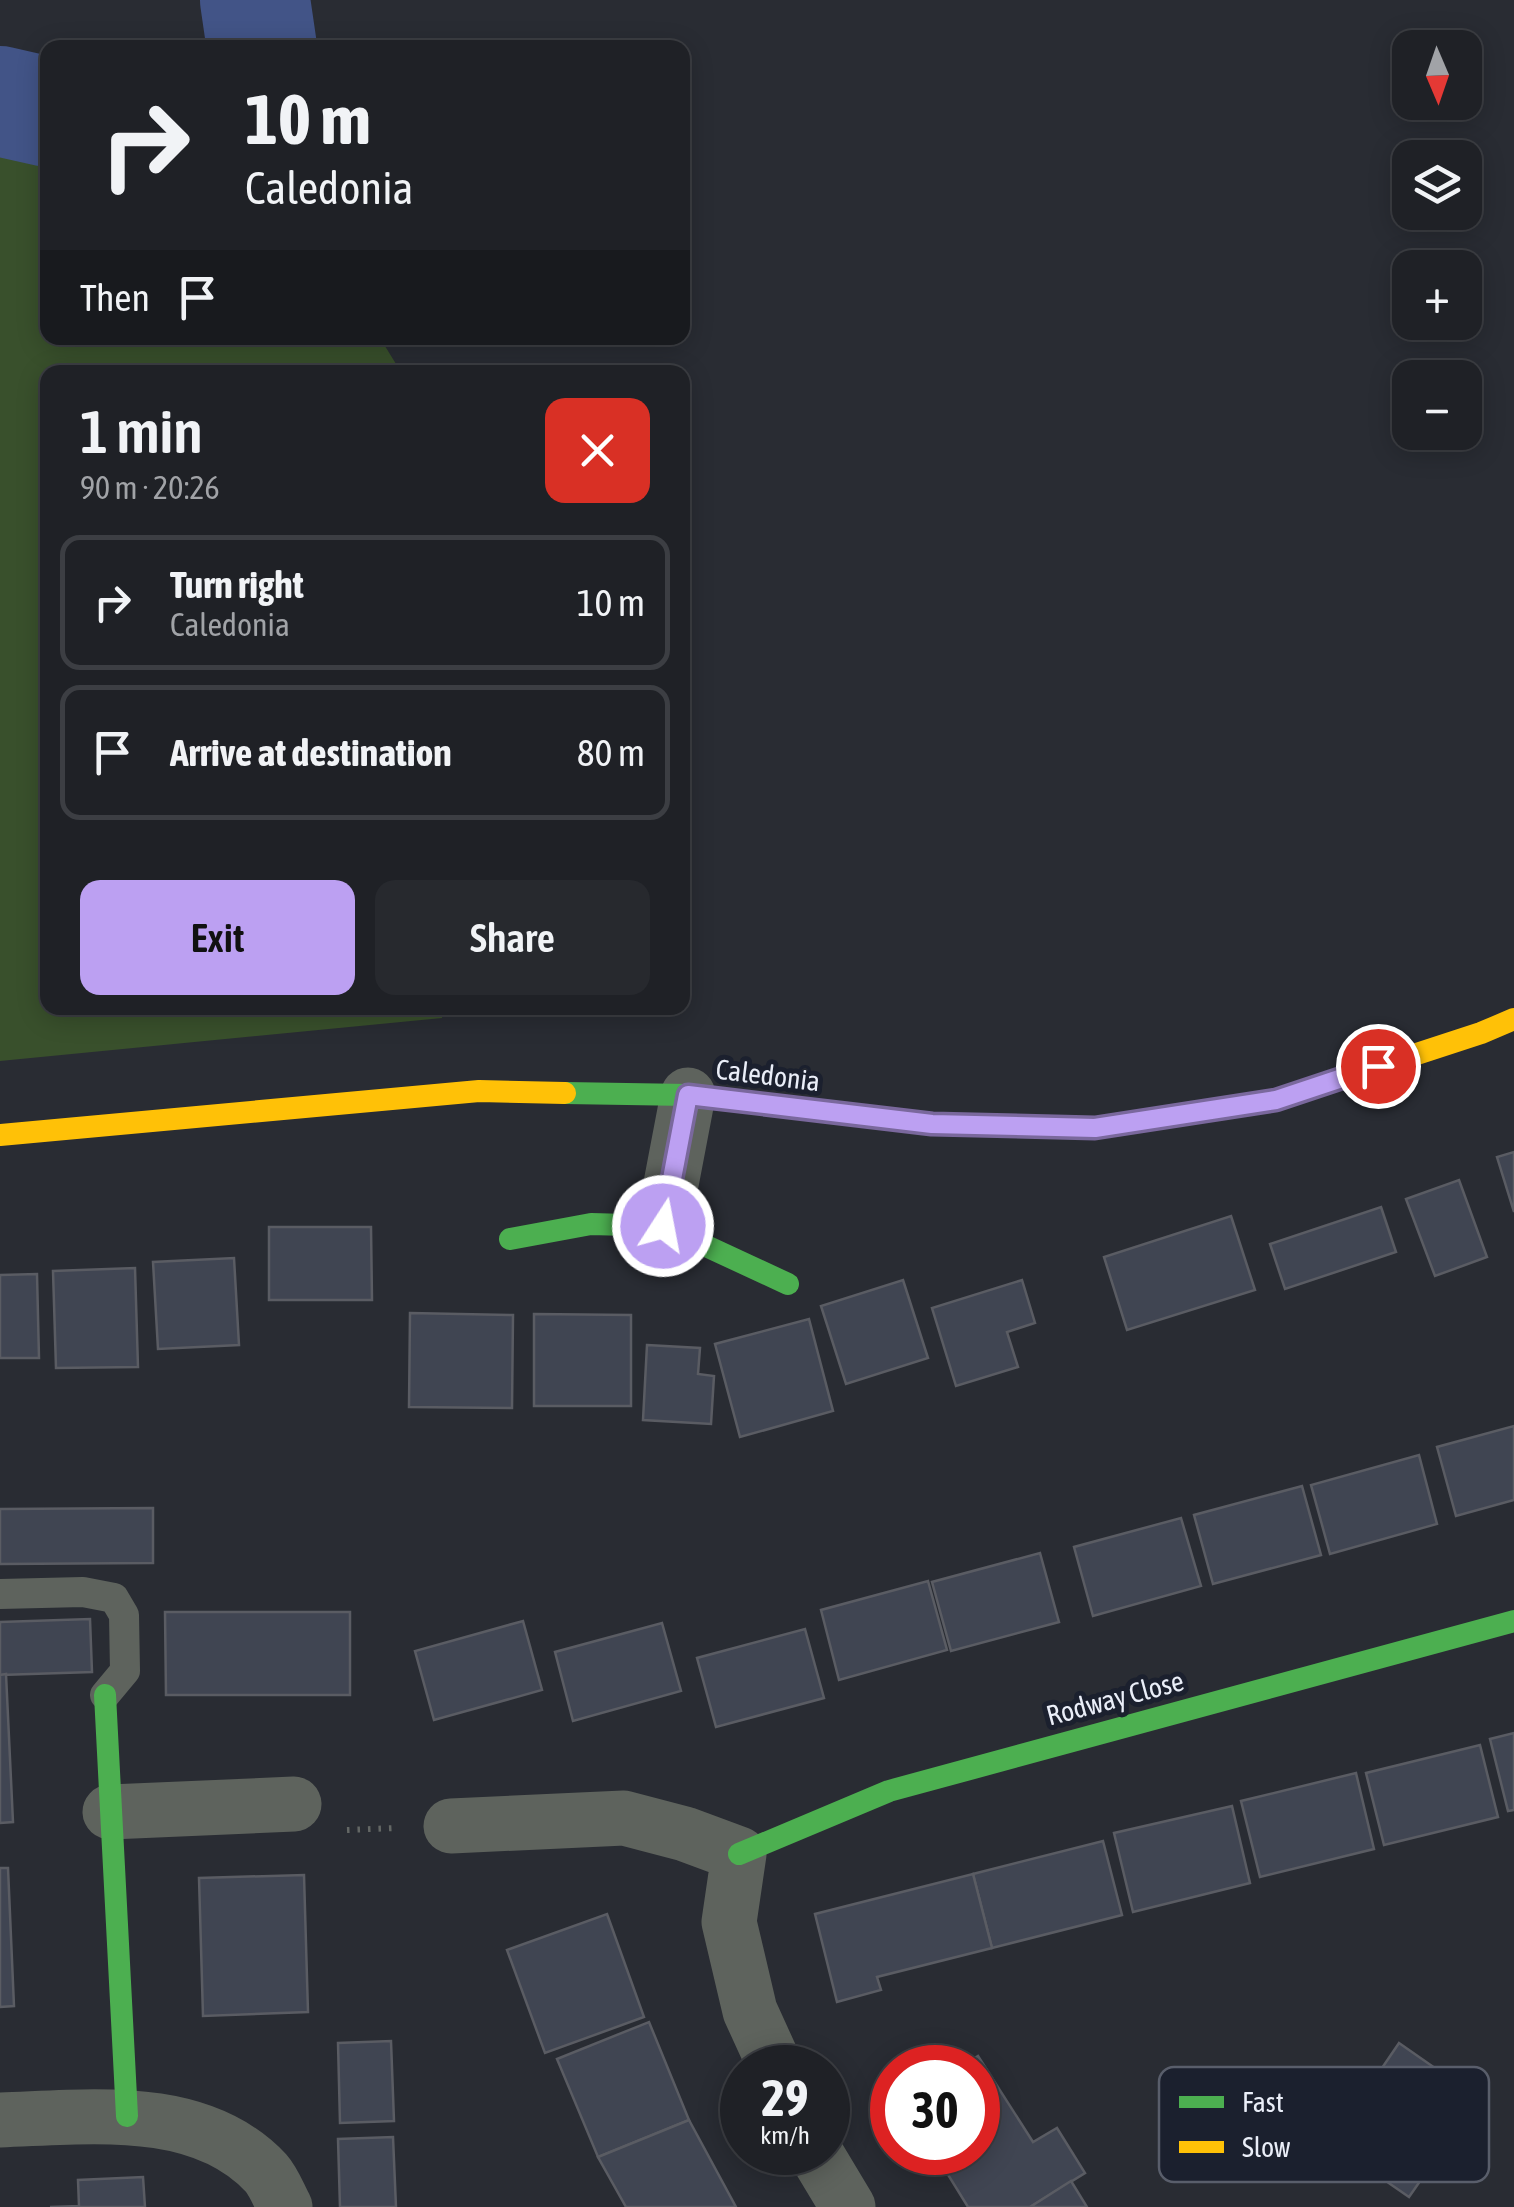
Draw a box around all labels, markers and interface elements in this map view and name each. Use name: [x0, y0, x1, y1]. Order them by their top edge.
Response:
north arrow: [1392, 30, 1482, 120]
map controls: [1392, 30, 1482, 450]
text: 10 m: [245, 79, 371, 159]
icon: right: [80, 80, 210, 210]
button: layers: [1392, 140, 1482, 230]
text: Caledonia: [245, 162, 413, 214]
button: +: [1392, 250, 1482, 340]
icon: arrive: [170, 270, 225, 325]
text: Then: [80, 276, 150, 319]
button: −: [1392, 360, 1482, 450]
text: 1 min: [80, 397, 203, 466]
button: close: [545, 398, 650, 503]
text: 90 m · 20:26: [80, 469, 220, 506]
text: Turn right: [170, 563, 304, 606]
icon: right: [85, 575, 140, 630]
text: 10 m: [577, 581, 645, 624]
text: Caledonia: [170, 606, 290, 643]
icon: arrive: [85, 725, 140, 780]
text: Arrive at destination: [170, 731, 452, 774]
text: 80 m: [577, 731, 645, 774]
button: Exit: [80, 880, 355, 995]
button: Share: [375, 880, 650, 995]
pin: [1336, 1024, 1421, 1109]
icon: arrive: [1351, 1039, 1406, 1094]
street label: Caledonia: [714, 1053, 822, 1097]
position arrow: [611, 1174, 715, 1278]
street label: Rodway Close: [1043, 1664, 1187, 1732]
speed limit sign: 30: [870, 2045, 1000, 2175]
legend: [1159, 2067, 1489, 2182]
text: 29: [761, 2069, 808, 2127]
text: Fast: [1242, 2086, 1284, 2118]
text: km/h: [760, 2121, 810, 2149]
text: Slow: [1242, 2131, 1291, 2163]

